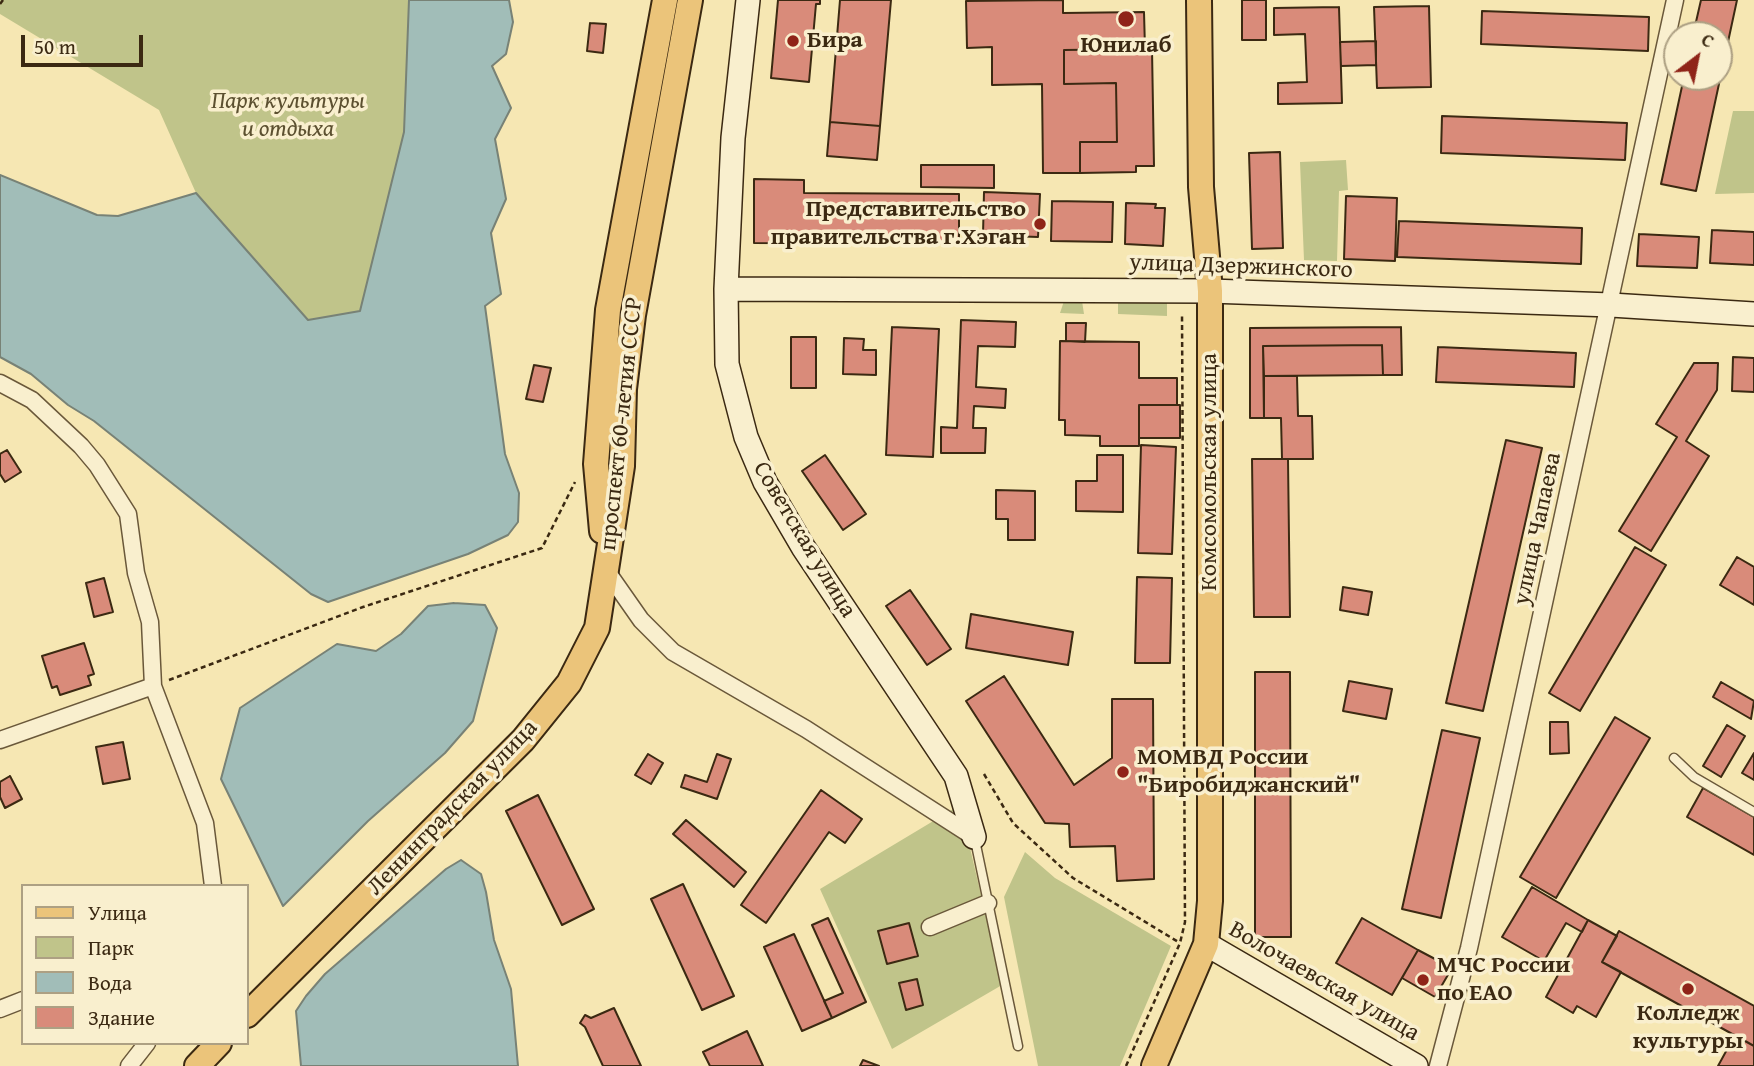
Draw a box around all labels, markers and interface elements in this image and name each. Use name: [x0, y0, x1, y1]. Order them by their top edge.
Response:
marker: Юнилаб: [1116, 9, 1136, 29]
scale bar: [24, 21, 147, 65]
north arrow: [1663, 21, 1733, 91]
text: С: [1696, 25, 1720, 55]
place label: Бира: [807, 27, 863, 55]
text: 50 m: [34, 31, 76, 62]
place label: Юнилаб: [1080, 32, 1172, 60]
marker: Бира: [785, 33, 801, 49]
park label: Парк культуры и отдыха: [211, 88, 365, 144]
place label: Представительство правительства г.Хэган: [771, 196, 1026, 252]
marker: Представительство правительства г.Хэган: [1032, 216, 1048, 232]
street label: улица Дзержинского: [1129, 249, 1353, 285]
street label: проспект 60-летия СССР: [594, 296, 650, 552]
street label: Комсомольская улица: [1196, 353, 1224, 591]
street label: улица Чапаева: [1508, 450, 1568, 608]
street label: Советская улица: [746, 457, 862, 623]
street label: Ленинградская улица: [362, 714, 544, 902]
place label: МОМВД России "Биробиджанский": [1137, 744, 1360, 800]
marker: МОМВД России "Биробиджанский": [1115, 764, 1131, 780]
legend: [21, 884, 248, 1045]
text: Улица: [88, 897, 147, 928]
street label: Волочаевская улица: [1224, 916, 1424, 1048]
text: Парк: [88, 932, 134, 963]
place label: МЧС России по ЕАО: [1437, 952, 1570, 1008]
text: Вода: [88, 967, 132, 998]
marker: МЧС России по ЕАО: [1415, 972, 1431, 988]
marker: Колледж культуры: [1680, 981, 1696, 997]
place label: Колледж культуры: [1633, 1000, 1743, 1056]
text: Здание: [88, 1002, 155, 1033]

